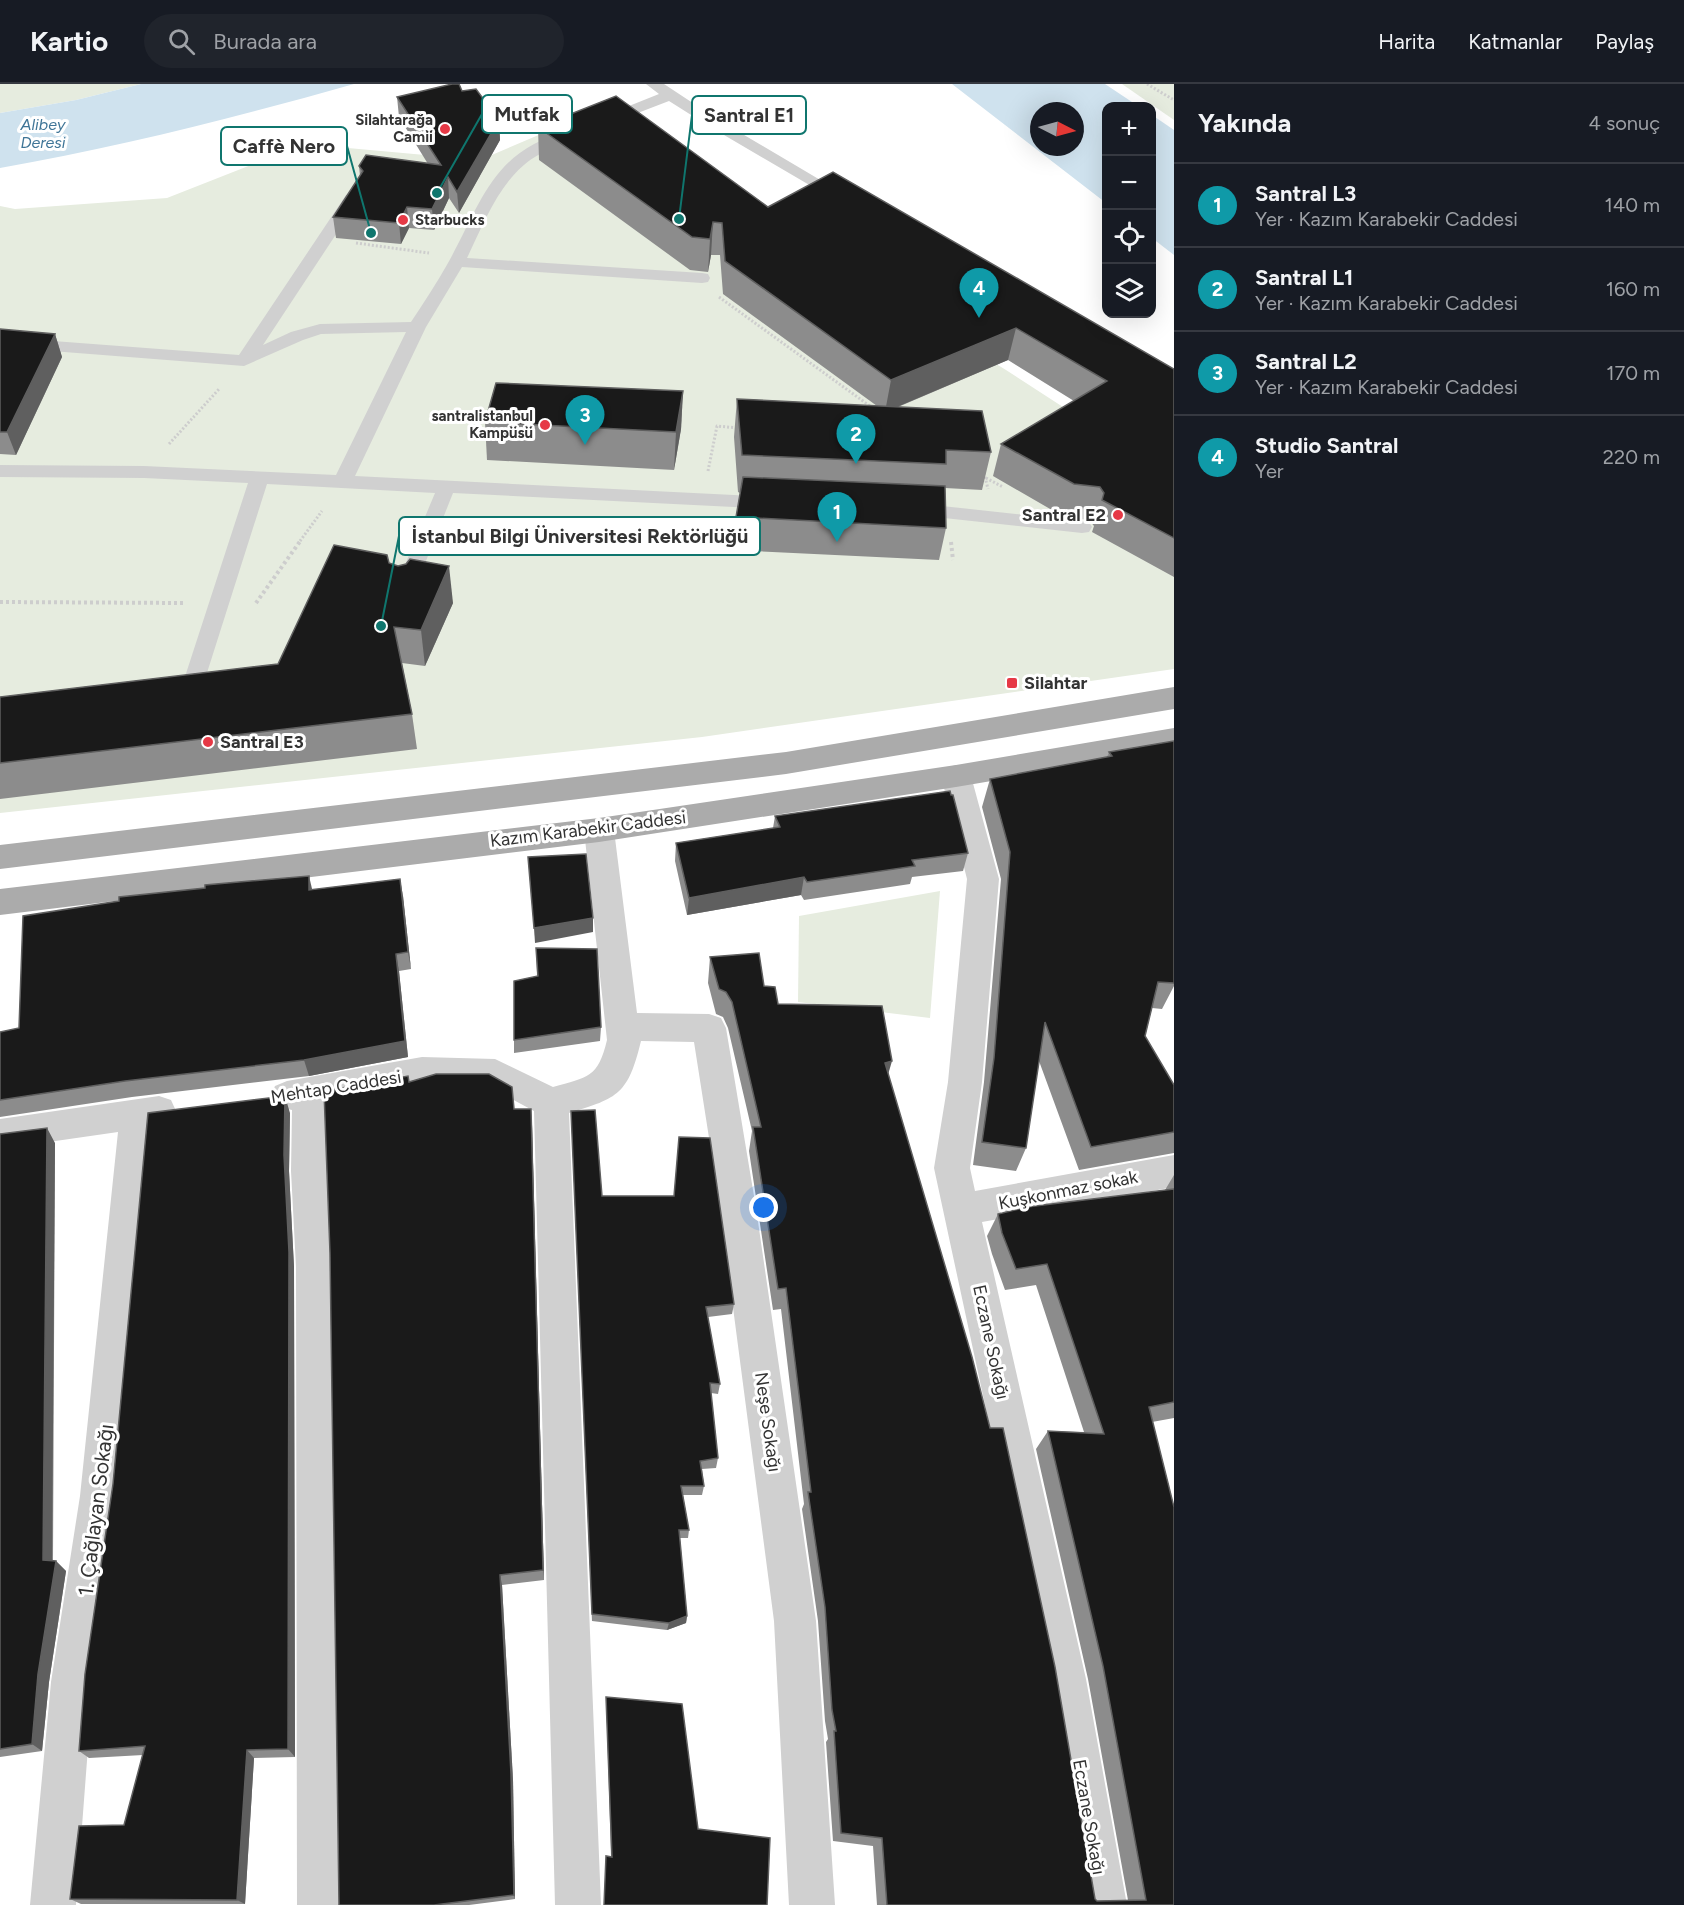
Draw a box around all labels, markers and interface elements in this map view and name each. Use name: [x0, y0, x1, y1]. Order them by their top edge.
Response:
search box: [144, 14, 564, 68]
text: Kartio: [30, 24, 108, 58]
icon: search: [165, 25, 198, 58]
text: Burada ara: [213, 28, 317, 55]
text: Harita: [1378, 29, 1435, 54]
text: Katmanlar: [1468, 29, 1562, 54]
text: Paylaş: [1595, 29, 1654, 54]
callout: Mutfak: [482, 95, 572, 133]
callout: Santral E1: [692, 96, 806, 134]
text: Mutfak: [494, 102, 560, 126]
north arrow: [1030, 102, 1084, 156]
map controls: [1102, 102, 1156, 318]
button: +: [1102, 102, 1156, 156]
text: Santral E1: [704, 103, 794, 127]
text: Yakında: [1198, 107, 1291, 139]
place label: Silahtarağa Camii: [355, 111, 433, 146]
text: 4 sonuç: [1589, 111, 1660, 135]
water label: Alibey Deresi: [20, 115, 66, 152]
marker: Silahtarağa Camii: [438, 122, 452, 136]
callout: Caffè Nero: [221, 127, 347, 165]
text: Caffè Nero: [233, 134, 336, 158]
button: −: [1102, 156, 1156, 210]
text: Santral L3: [1255, 180, 1356, 207]
text: 1: [1213, 193, 1222, 217]
text: 140 m: [1605, 193, 1660, 217]
text: Yer · Kazım Karabekir Caddesi: [1255, 207, 1518, 231]
button: locate: [1102, 210, 1156, 264]
place label: Starbucks: [415, 211, 484, 229]
marker: Starbucks: [396, 213, 410, 227]
button: layers: [1102, 264, 1156, 318]
text: Santral L1: [1255, 264, 1353, 291]
pin: 4: [960, 268, 998, 318]
text: 2: [1212, 277, 1223, 301]
text: 160 m: [1606, 277, 1660, 301]
text: Yer · Kazım Karabekir Caddesi: [1255, 291, 1518, 315]
text: Santral L2: [1255, 348, 1357, 375]
text: 3: [1212, 361, 1223, 385]
text: 170 m: [1606, 361, 1660, 385]
text: Yer · Kazım Karabekir Caddesi: [1255, 375, 1518, 399]
pin: 3: [566, 396, 604, 445]
place label: santralistanbul Kampüsü: [432, 407, 533, 442]
pin: 2: [836, 414, 876, 464]
marker: santralistanbul Kampüsü: [538, 418, 552, 432]
text: Studio Santral: [1255, 432, 1398, 459]
text: 4: [1211, 445, 1224, 469]
text: 220 m: [1603, 445, 1660, 469]
text: Yer: [1255, 459, 1284, 483]
pin: 1: [818, 492, 856, 542]
place label: Santral E2: [1022, 504, 1106, 526]
marker: Santral E2: [1111, 508, 1125, 522]
callout: İstanbul Bilgi Üniversitesi Rektörlüğü: [399, 517, 760, 555]
text: İstanbul Bilgi Üniversitesi Rektörlüğü: [412, 524, 748, 548]
place label: Silahtar: [1024, 672, 1088, 694]
marker: Silahtar: [1005, 676, 1019, 690]
place label: Santral E3: [220, 731, 304, 753]
marker: Santral E3: [201, 735, 215, 749]
street label: Kazım Karabekir Caddesi: [489, 806, 687, 852]
street label: Mehtap Caddesi: [269, 1066, 403, 1108]
street label: Kuşkonmaz sokak: [996, 1166, 1140, 1214]
your location: [749, 1193, 778, 1222]
street label: Eczane Sokağı: [968, 1283, 1014, 1401]
street label: Neşe Sokağı: [750, 1371, 786, 1473]
street label: 1. Çağlayan Sokağı: [73, 1423, 118, 1597]
street label: Eczane Sokağı: [1068, 1758, 1110, 1876]

